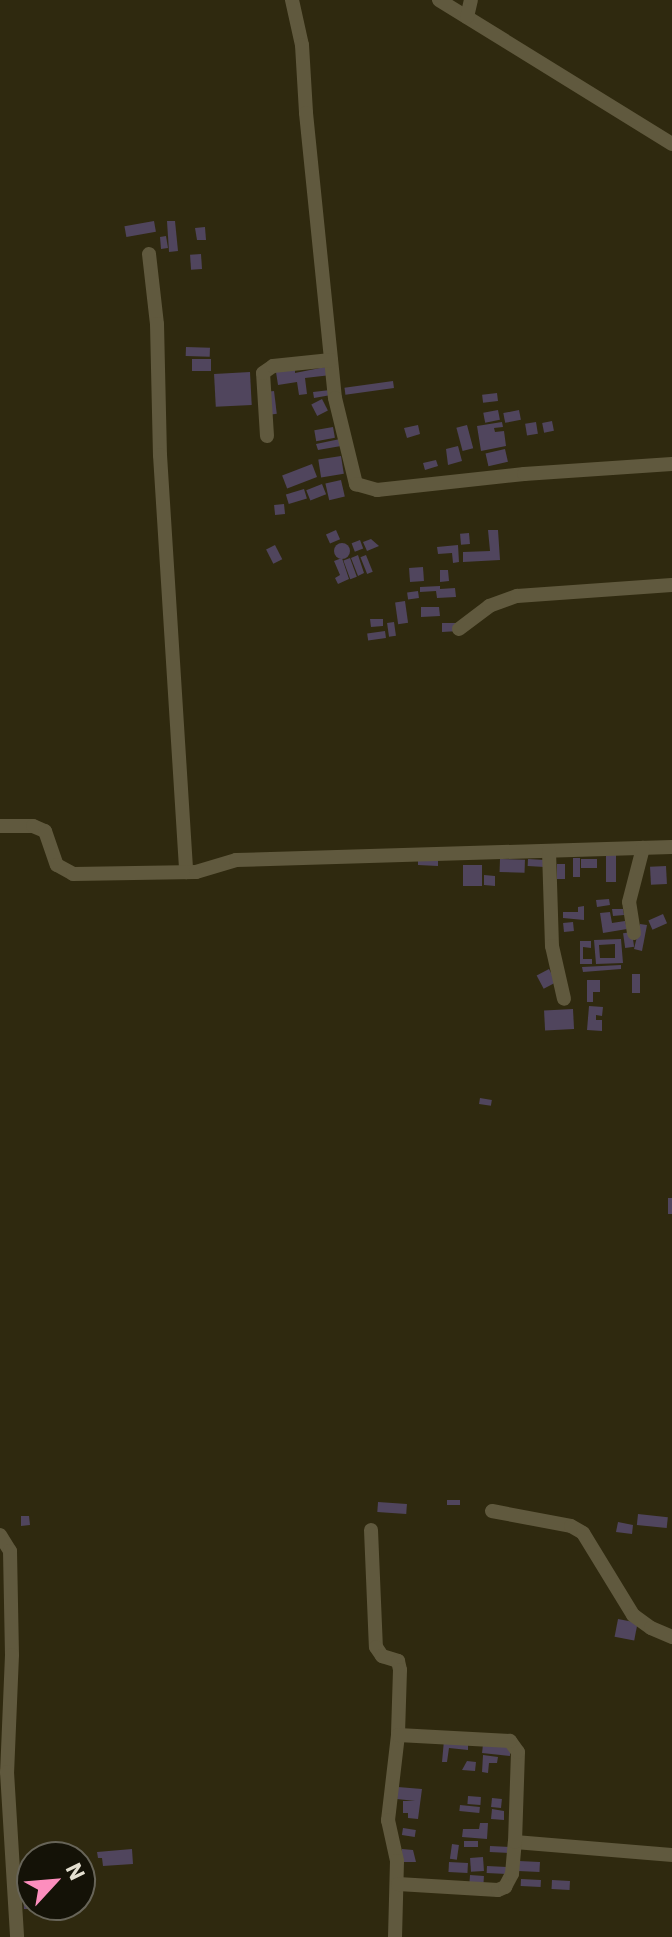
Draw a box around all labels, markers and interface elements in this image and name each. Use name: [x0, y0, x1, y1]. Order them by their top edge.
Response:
north arrow: [16, 1841, 96, 1921]
text: N: [60, 1858, 93, 1885]

